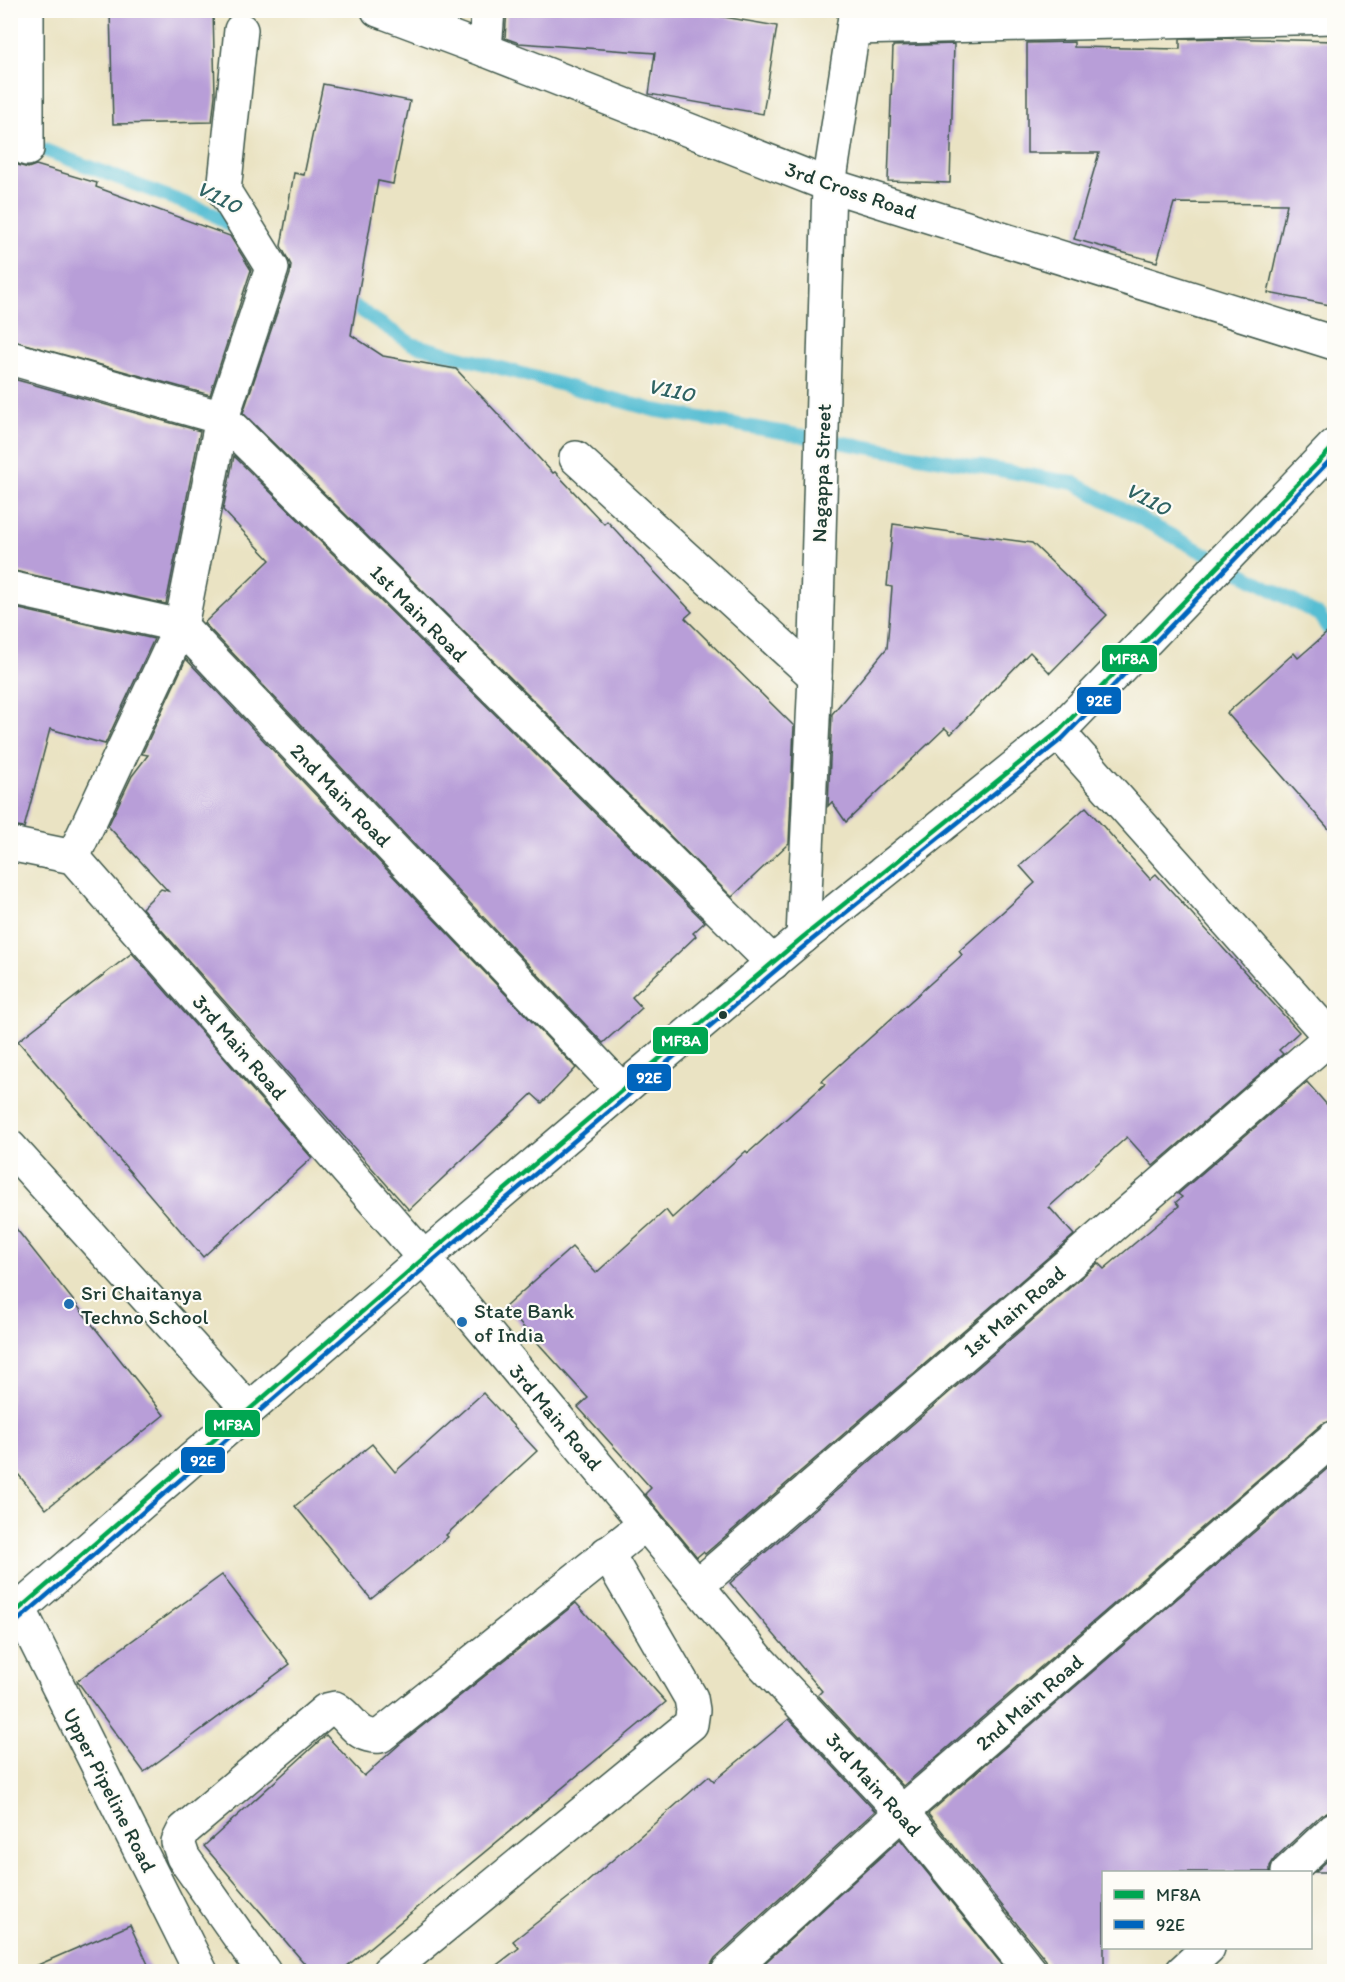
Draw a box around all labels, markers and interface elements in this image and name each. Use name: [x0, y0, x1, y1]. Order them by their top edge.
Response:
street label: 3rd Cross Road: [782, 156, 921, 224]
water label: V110: [192, 174, 247, 220]
water label: V110: [645, 372, 698, 408]
street label: Nagappa Street: [806, 403, 836, 543]
water label: V110: [1121, 476, 1176, 523]
street label: 1st Main Road: [365, 559, 473, 667]
line badge: MF8A: [1101, 644, 1158, 673]
text: MF8A: [1109, 649, 1150, 668]
line badge: 92E: [1076, 686, 1122, 715]
text: 92E: [1086, 691, 1112, 710]
street label: 2nd Main Road: [285, 738, 397, 852]
street label: 3rd Main Road: [187, 989, 293, 1105]
unlabelled marker: [717, 1009, 729, 1021]
line badge: MF8A: [652, 1026, 709, 1055]
text: MF8A: [661, 1031, 702, 1050]
line badge: 92E: [626, 1063, 672, 1092]
text: 92E: [636, 1068, 662, 1087]
street label: 1st Main Road: [958, 1260, 1071, 1362]
place label: Sri Chaitanya Techno School: [81, 1280, 208, 1329]
marker: Sri Chaitanya Techno School: [62, 1297, 76, 1311]
place label: State Bank of India: [474, 1298, 574, 1347]
marker: State Bank of India: [455, 1315, 469, 1329]
street label: 3rd Main Road: [504, 1359, 608, 1476]
line badge: MF8A: [204, 1409, 261, 1438]
text: MF8A: [213, 1415, 254, 1434]
line badge: 92E: [180, 1446, 226, 1474]
text: 92E: [190, 1451, 216, 1470]
street label: 2nd Main Road: [970, 1648, 1088, 1756]
street label: Upper Pipeline Road: [58, 1704, 162, 1877]
street label: 3rd Main Road: [821, 1727, 928, 1841]
legend: [1102, 1871, 1312, 1949]
text: MF8A: [1156, 1884, 1201, 1906]
text: 92E: [1156, 1914, 1185, 1936]

